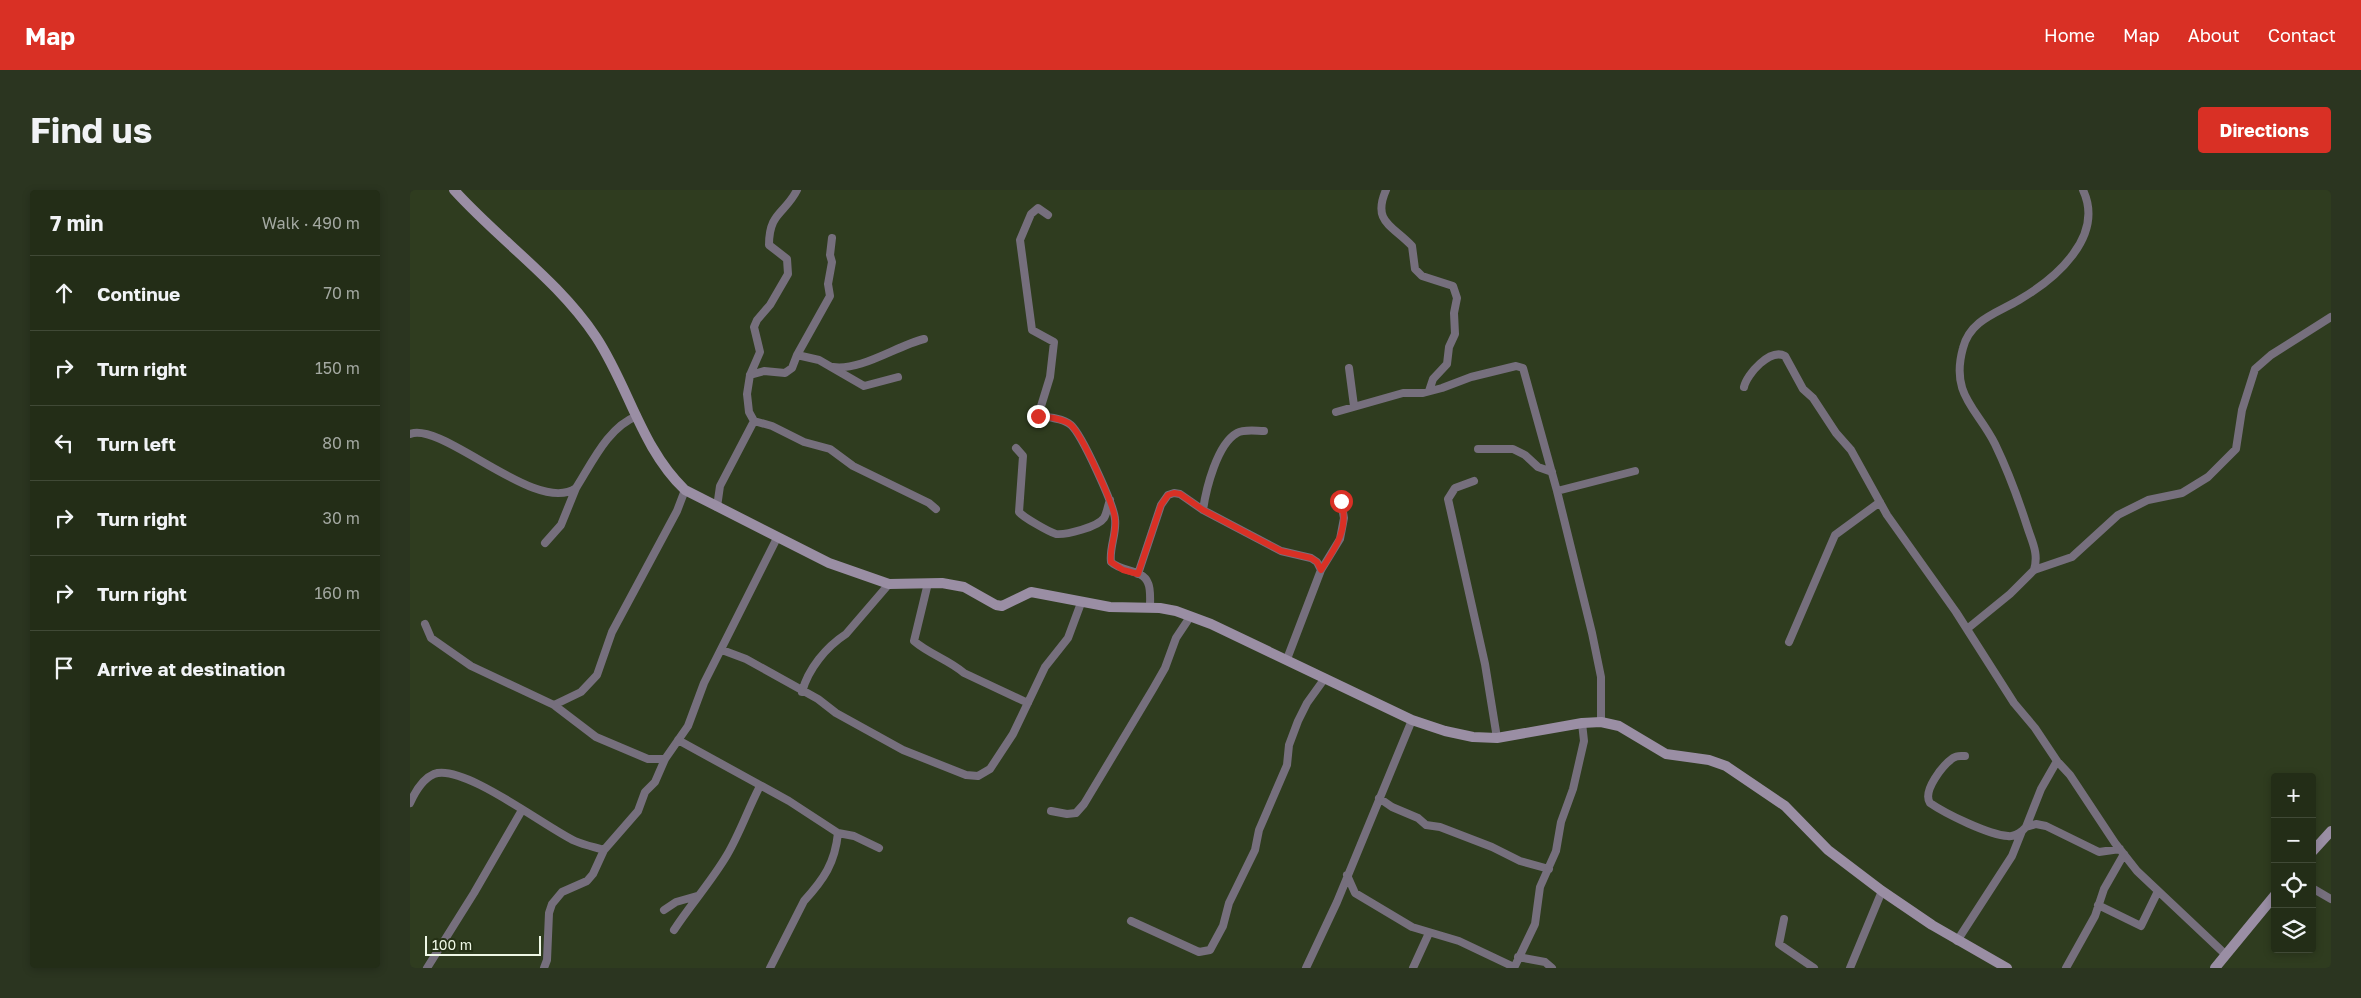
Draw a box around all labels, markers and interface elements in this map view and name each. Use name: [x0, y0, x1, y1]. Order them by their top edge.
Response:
text: Map: [25, 21, 75, 50]
text: Home: [2044, 24, 2095, 46]
text: Map: [2123, 24, 2160, 46]
text: About: [2188, 24, 2240, 46]
text: Contact: [2268, 24, 2336, 46]
button: Directions: [2198, 107, 2331, 153]
text: Find us: [30, 109, 152, 151]
text: 7 min: [50, 210, 104, 236]
text: Walk · 490 m: [262, 213, 360, 233]
icon: ahead: [50, 279, 78, 307]
text: Continue: [97, 282, 180, 305]
text: 70 m: [323, 283, 360, 303]
icon: right: [50, 354, 78, 382]
text: Turn right: [97, 357, 187, 380]
text: 150 m: [315, 358, 360, 378]
route end: [1027, 405, 1050, 428]
icon: left: [50, 429, 78, 457]
text: Turn left: [97, 432, 176, 455]
text: 80 m: [322, 433, 360, 453]
route start: [1330, 490, 1353, 513]
icon: right: [50, 504, 78, 532]
text: Turn right: [97, 507, 187, 530]
text: 30 m: [323, 508, 360, 528]
icon: right: [50, 579, 78, 607]
text: Turn right: [97, 582, 187, 605]
text: 160 m: [314, 583, 360, 603]
icon: arrive: [50, 654, 78, 682]
text: Arrive at destination: [97, 657, 285, 680]
map controls: [2271, 773, 2316, 953]
button: +: [2271, 773, 2316, 818]
button: −: [2271, 818, 2316, 863]
button: locate: [2271, 863, 2316, 908]
button: layers: [2271, 908, 2316, 953]
scale bar: [425, 933, 541, 956]
text: 100 m: [432, 936, 472, 953]

